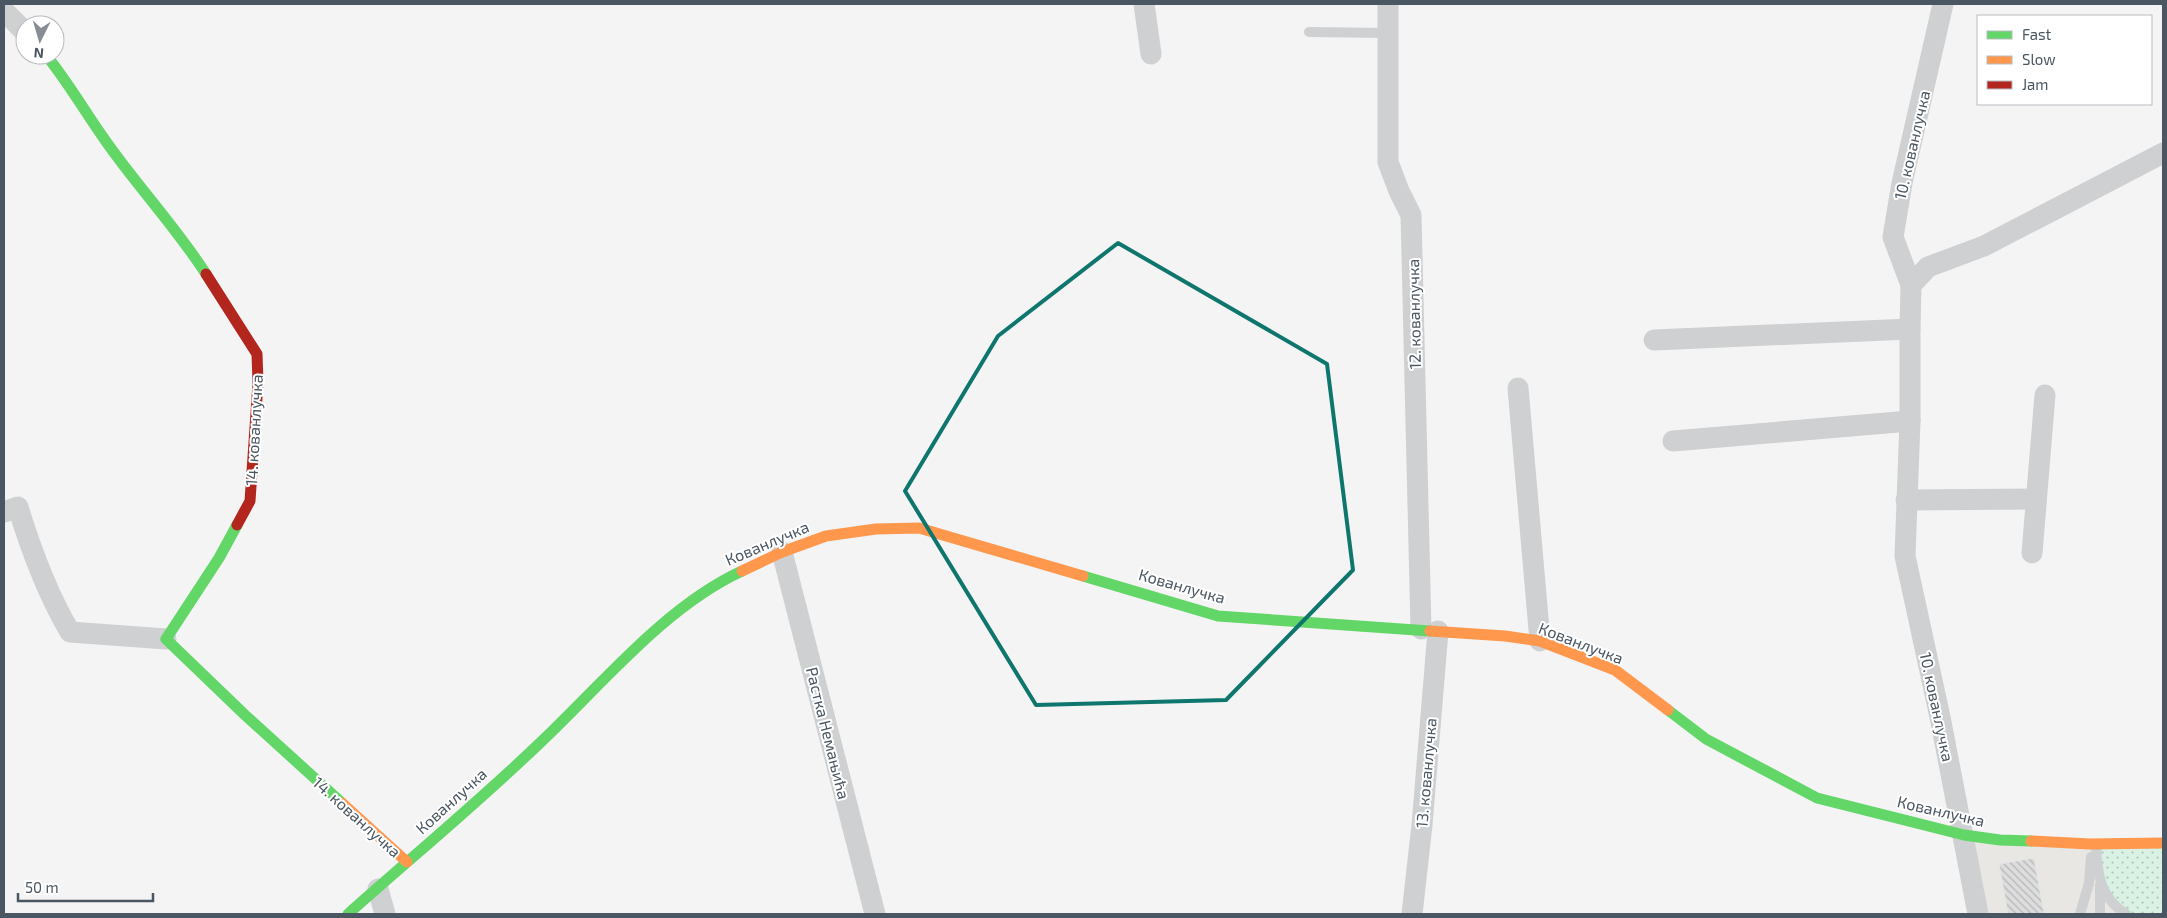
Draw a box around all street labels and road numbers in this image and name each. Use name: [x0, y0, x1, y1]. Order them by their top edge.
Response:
street label: 10. кованлучка: [1890, 89, 1934, 201]
street label: 12. кованлучка: [1403, 258, 1425, 370]
street label: 14. кованлучка: [241, 374, 267, 486]
street label: Кованлучка: [722, 516, 812, 570]
street label: Кованлучка: [1136, 564, 1228, 608]
street label: Кованлучка: [1536, 618, 1626, 668]
street label: 10. кованлучка: [1916, 650, 1958, 764]
street label: Растка Немањића: [803, 665, 854, 801]
street label: 13. кованлучка: [1411, 717, 1441, 829]
street label: Кованлучка: [411, 764, 491, 838]
street label: 14. кованлучка: [309, 772, 405, 862]
street label: Кованлучка: [1895, 791, 1987, 831]

